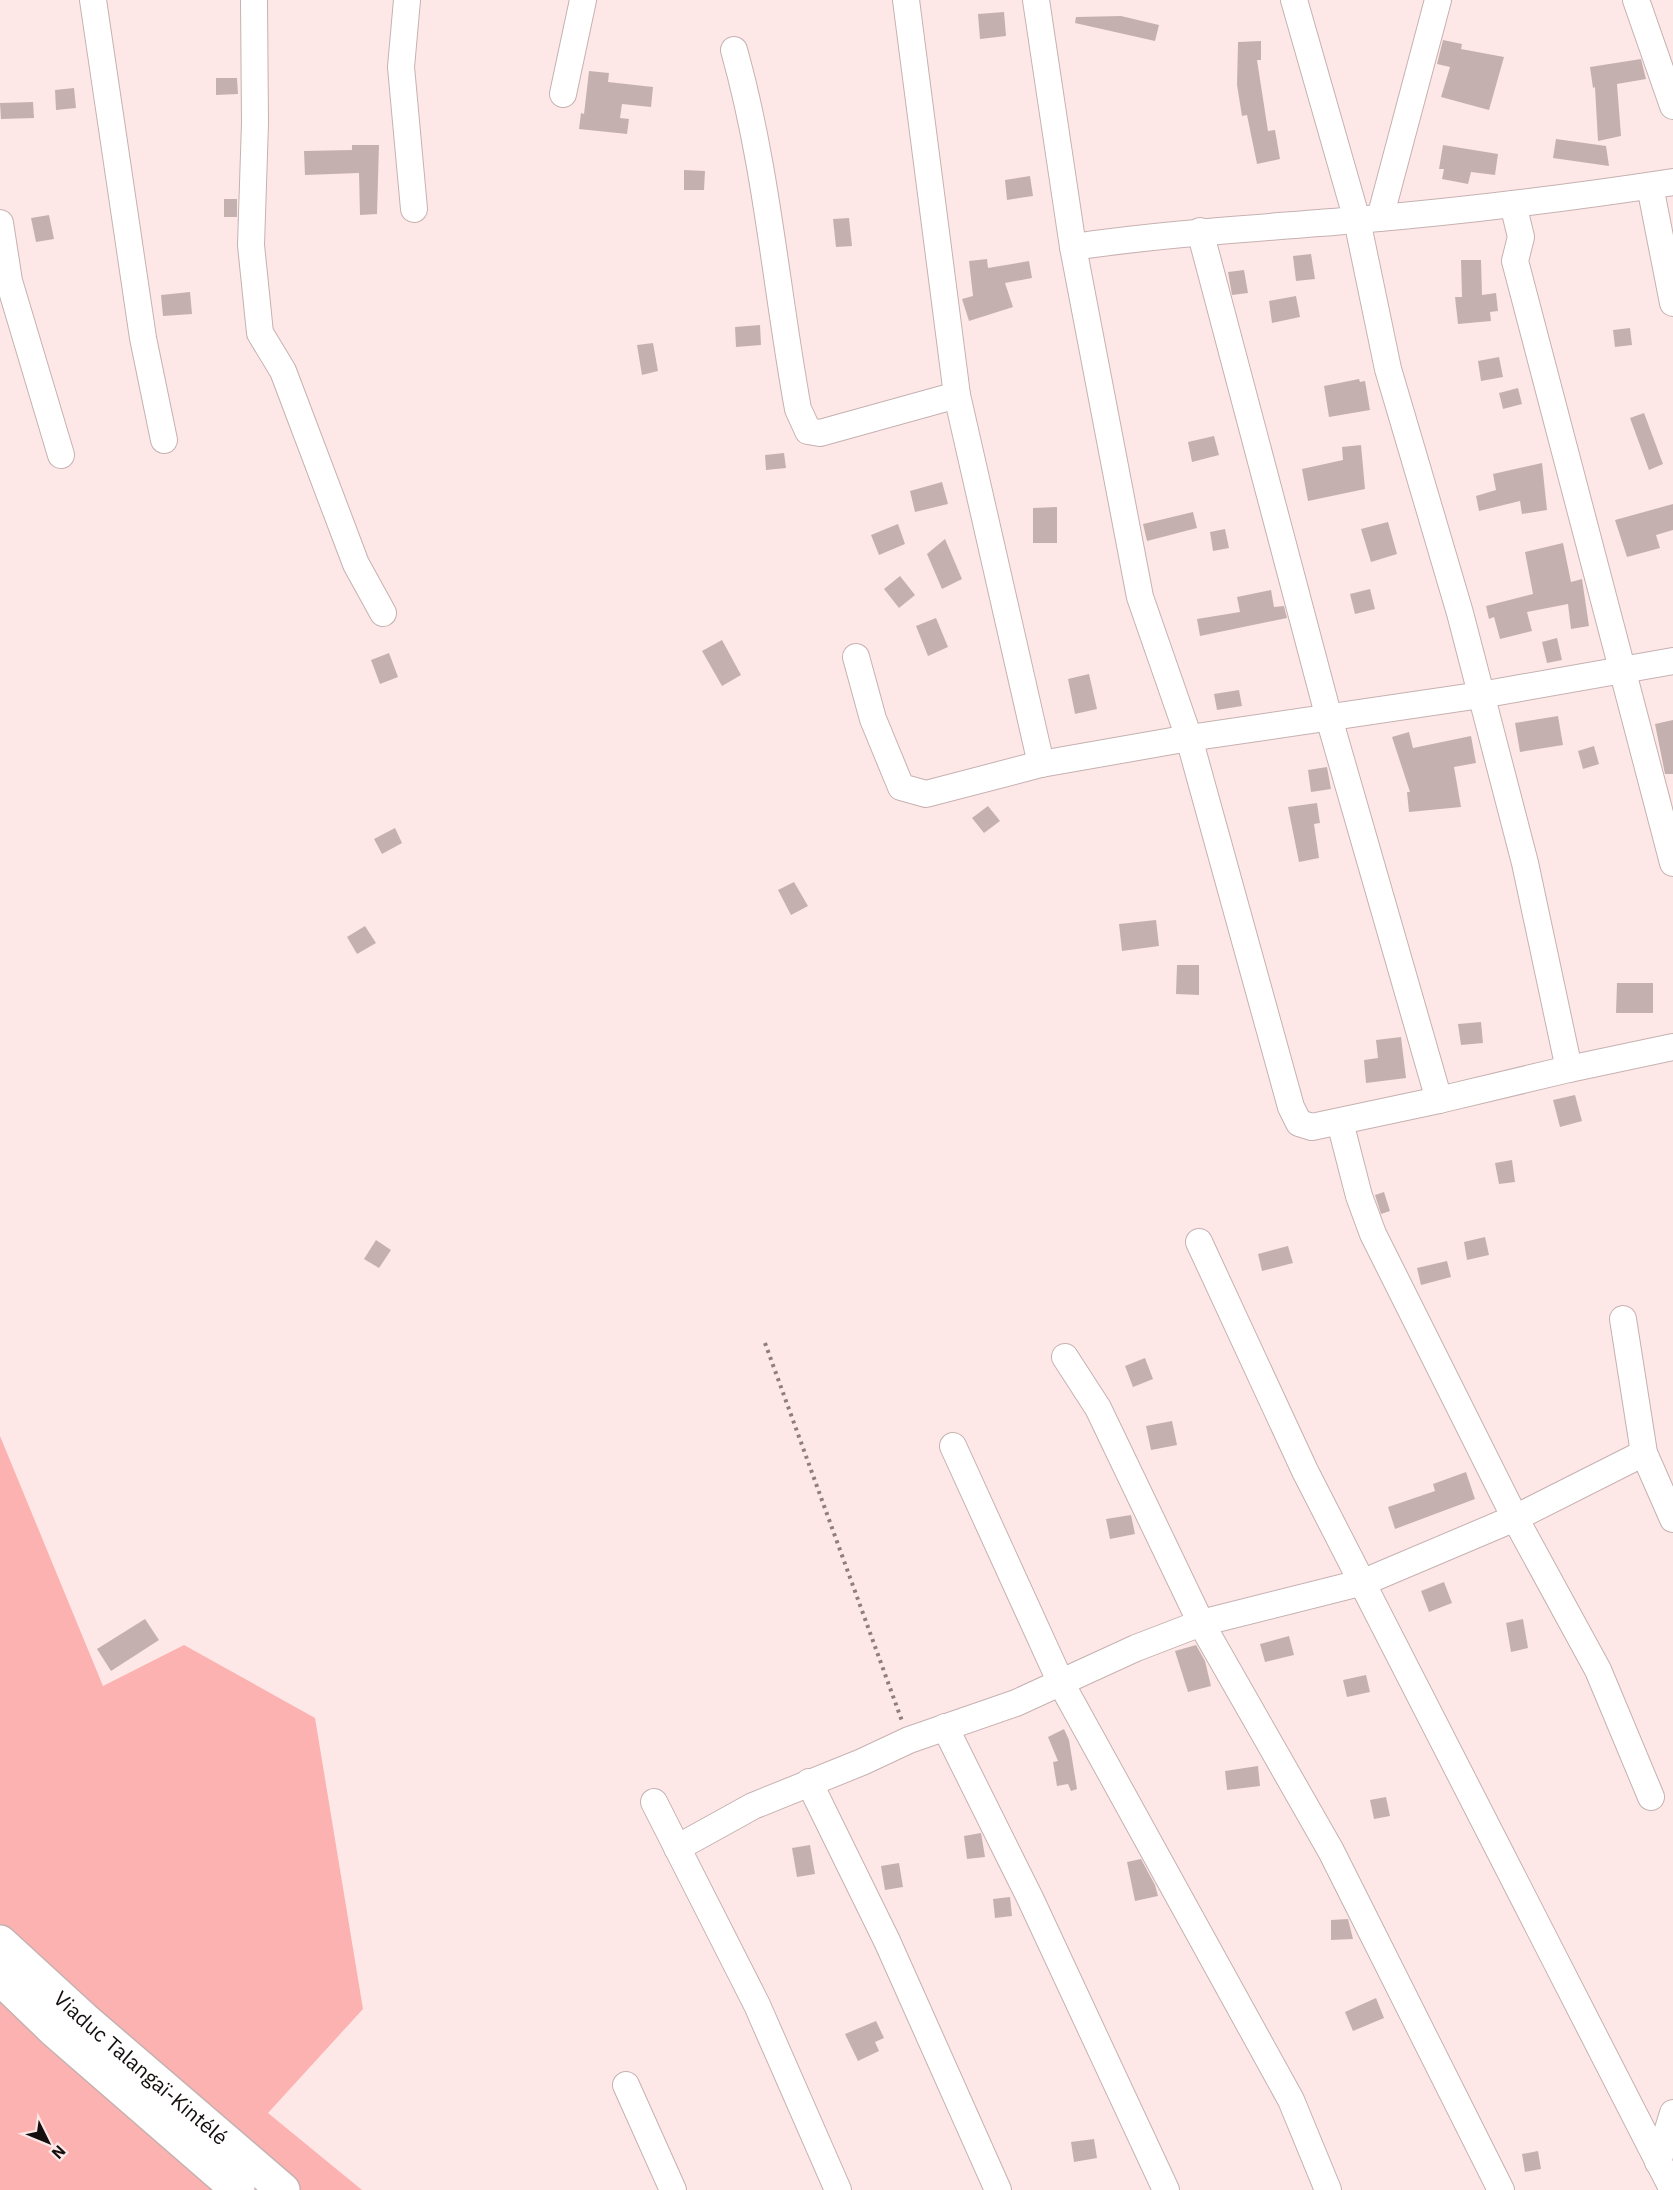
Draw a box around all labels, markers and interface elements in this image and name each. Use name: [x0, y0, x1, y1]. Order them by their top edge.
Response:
street label: Viaduc Talangaï-Kintélé: [48, 1984, 234, 2151]
north arrow: [18, 2112, 78, 2172]
text: N: [48, 2141, 70, 2163]

